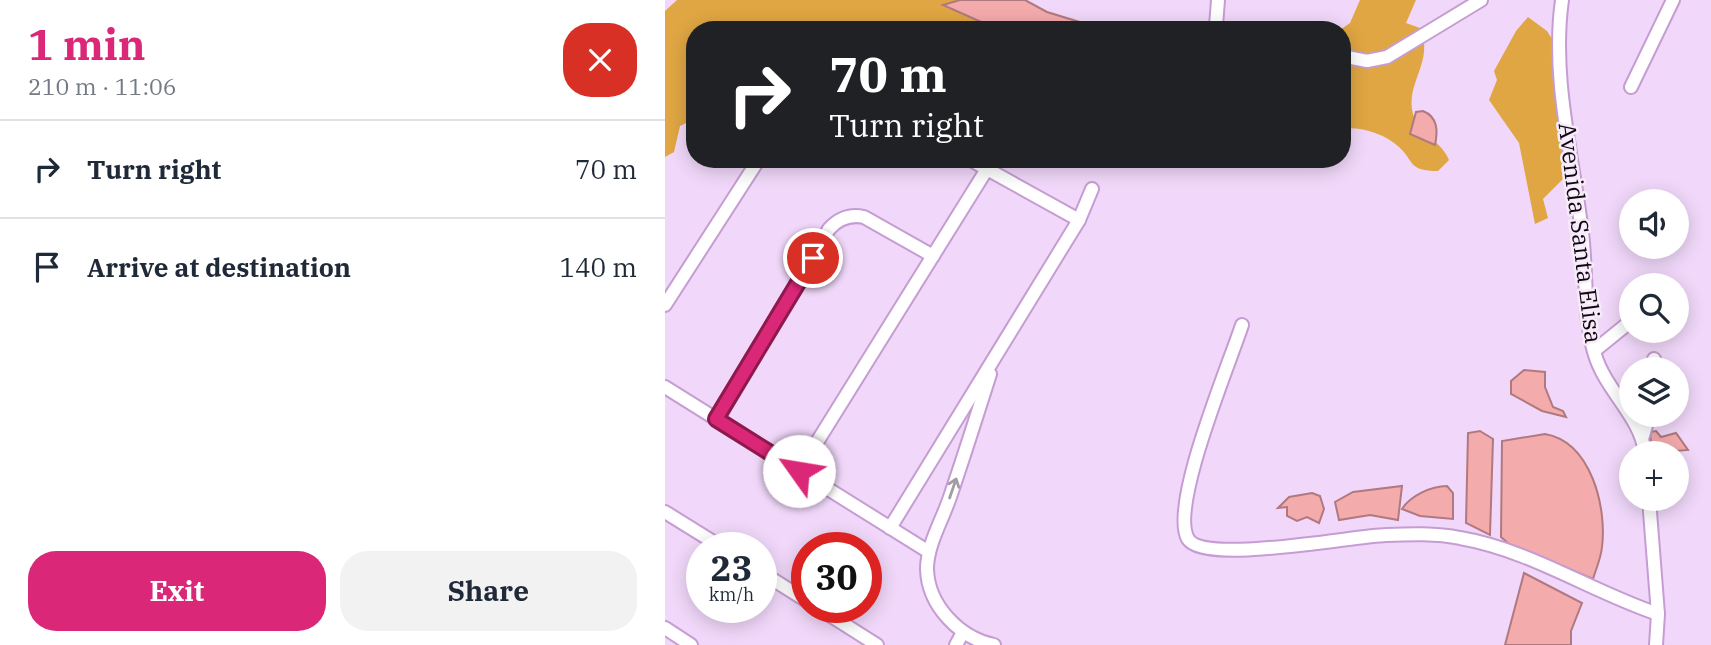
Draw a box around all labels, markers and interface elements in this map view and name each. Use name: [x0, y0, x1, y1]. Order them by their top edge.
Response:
text: 1 min: [28, 17, 146, 72]
button: close: [563, 23, 637, 97]
text: 70 m: [829, 42, 947, 105]
icon: right: [714, 49, 805, 140]
text: 210 m · 11:06: [28, 71, 177, 101]
text: Turn right: [829, 104, 984, 146]
street label: Avenida Santa Elisa: [1552, 121, 1610, 345]
icon: right: [28, 150, 66, 188]
text: Turn right: [87, 152, 221, 186]
text: 70 m: [575, 152, 637, 186]
map controls: [1619, 189, 1689, 511]
button: sound: [1619, 189, 1689, 259]
pin: [783, 228, 843, 288]
icon: arrive: [794, 239, 832, 277]
icon: arrive: [28, 248, 66, 286]
text: Arrive at destination: [87, 250, 351, 284]
text: 140 m: [559, 250, 637, 284]
button: search: [1619, 273, 1689, 343]
button: layers: [1619, 357, 1689, 427]
position arrow: [762, 434, 836, 508]
button: +: [1619, 441, 1689, 511]
one-way arrow: [948, 478, 960, 500]
speed limit sign: 30: [791, 532, 882, 623]
text: 23: [710, 545, 753, 591]
button: Exit: [28, 551, 326, 631]
button: Share: [340, 551, 637, 631]
text: km/h: [709, 583, 754, 606]

